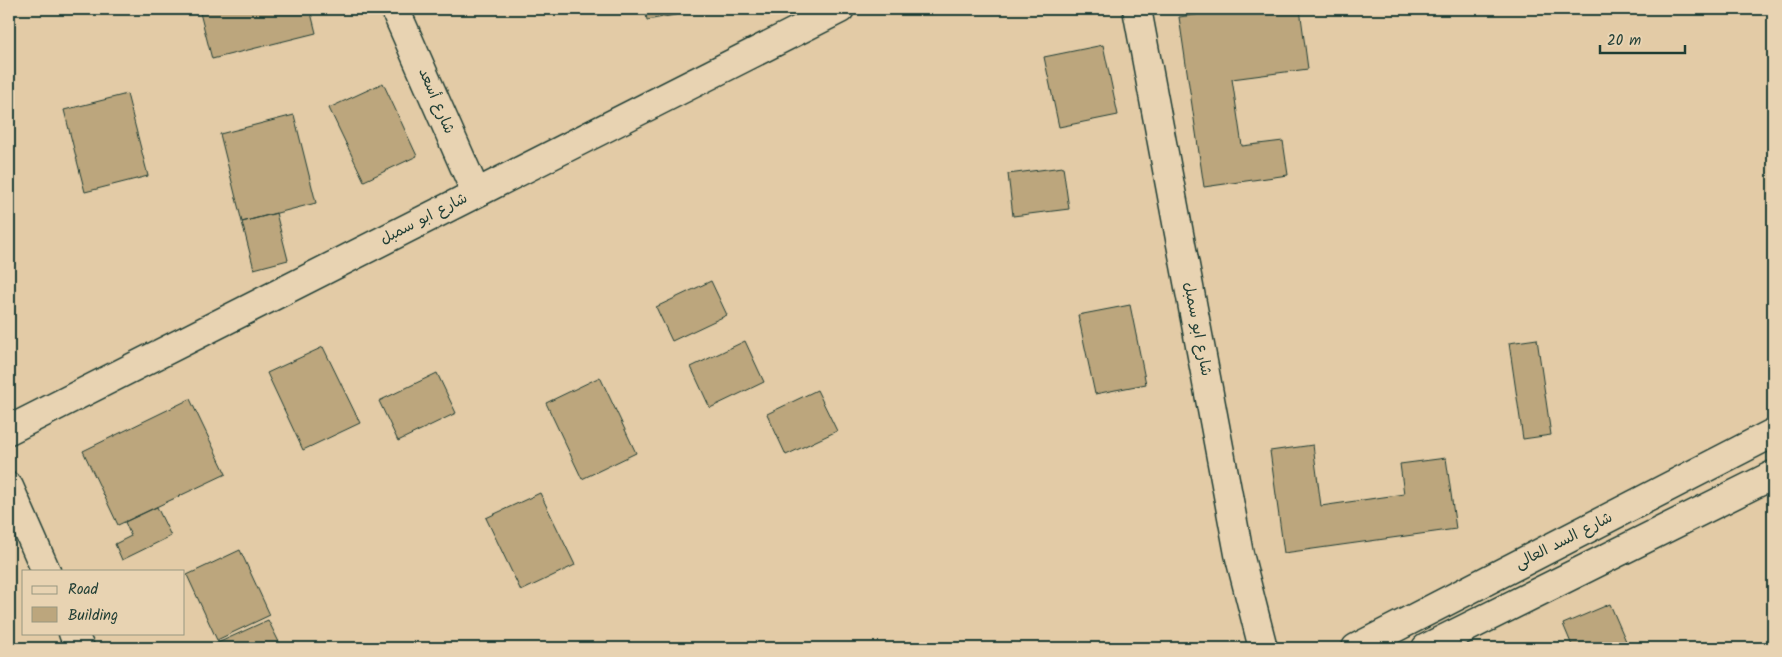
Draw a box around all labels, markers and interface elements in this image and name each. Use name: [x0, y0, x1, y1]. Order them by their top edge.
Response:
scale bar: [1600, 22, 1684, 54]
text: 20 m: [1607, 29, 1641, 53]
street label: شارع أسعد: [411, 64, 461, 138]
street label: شارع ابو سمبل: [376, 187, 472, 251]
street label: شارع ابو سمبل: [1176, 280, 1218, 378]
street label: شارع السد العالى: [1511, 506, 1617, 576]
legend: [22, 570, 185, 634]
text: Road: [68, 578, 99, 602]
text: Building: [68, 604, 118, 628]

